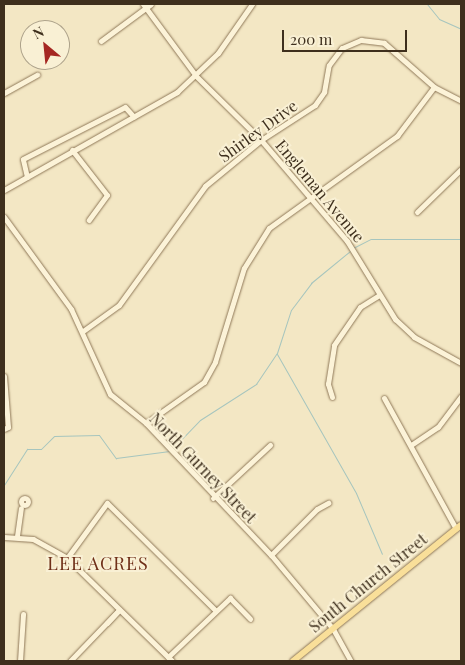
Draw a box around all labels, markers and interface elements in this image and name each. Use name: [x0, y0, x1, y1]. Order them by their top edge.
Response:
north arrow: [20, 20, 70, 70]
scale bar: [285, 20, 410, 52]
text: N: [29, 21, 47, 43]
text: 200 m: [290, 29, 332, 49]
street label: Shirley Drive: [215, 96, 301, 166]
street label: Engleman Avenue: [271, 136, 369, 246]
street label: North Gurney Street: [145, 409, 261, 527]
street label: South Church Street: [305, 529, 431, 637]
district label: LEE ACRES: [46, 552, 150, 574]

